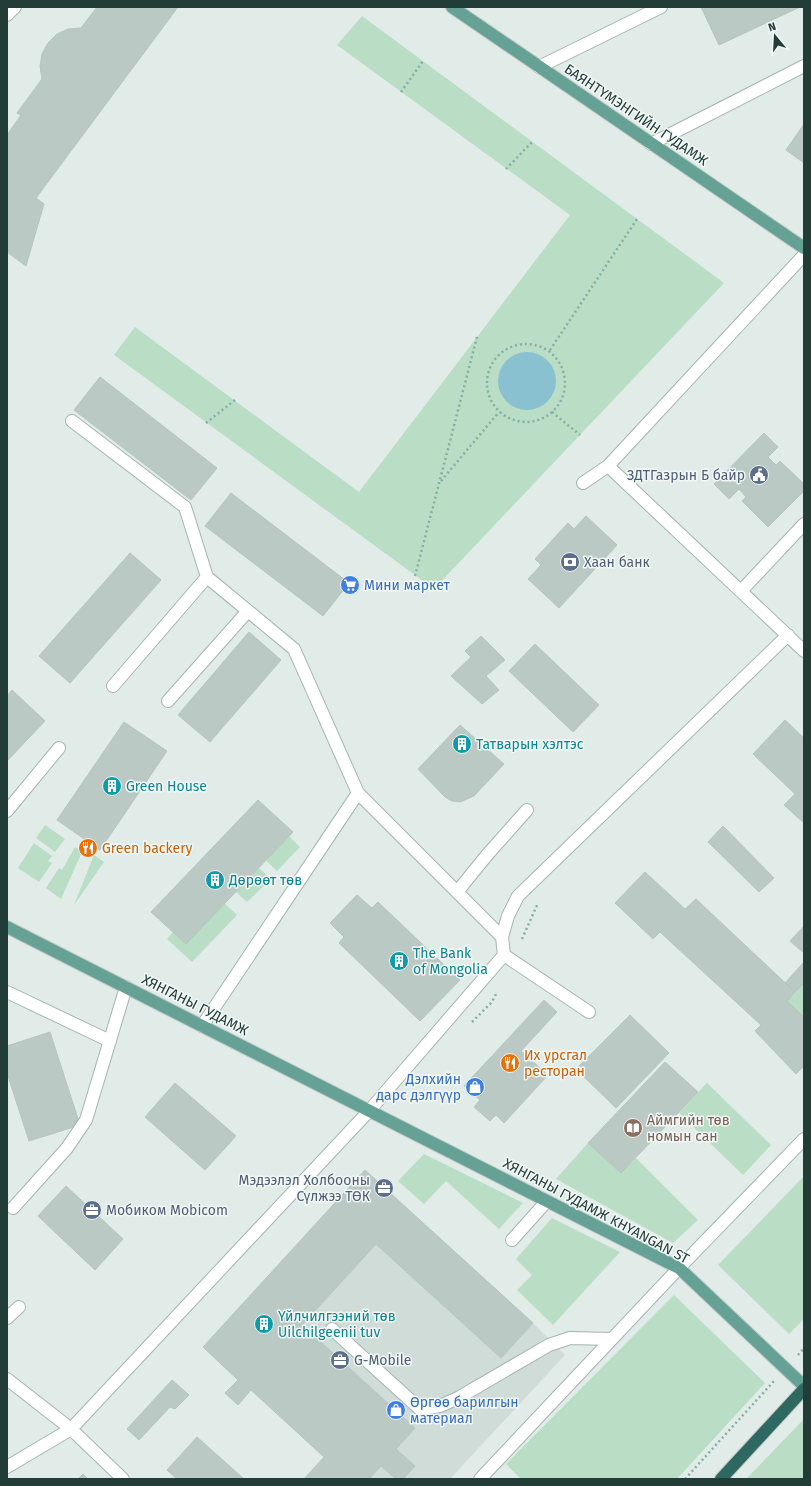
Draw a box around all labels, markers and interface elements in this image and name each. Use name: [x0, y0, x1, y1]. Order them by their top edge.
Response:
north arrow: [755, 16, 795, 56]
text: N: [767, 20, 778, 34]
street label: БАЯНТҮМЭНГИЙН ГУДАМЖ: [561, 61, 711, 170]
public building icon: ЗДТГазрын Б байр: [748, 464, 770, 486]
place label: ЗДТГазрын Б байр: [627, 467, 745, 484]
bank icon: Хаан банк: [559, 551, 581, 573]
place label: Хаан банк: [584, 554, 651, 571]
supermarket icon: Мини маркет: [339, 574, 361, 596]
place label: Мини маркет: [364, 577, 450, 594]
building icon: Татварын хэлтэс: [451, 733, 473, 755]
place label: Татварын хэлтэс: [476, 736, 584, 753]
building icon: Green House: [101, 775, 123, 797]
place label: Green House: [126, 778, 207, 795]
restaurant icon: Green backery: [77, 837, 99, 859]
place label: Green backery: [102, 840, 193, 857]
building icon: Дөрөөт төв: [204, 869, 226, 891]
place label: Дөрөөт төв: [228, 872, 302, 889]
place label: The Bank of Mongolia: [413, 945, 488, 978]
building icon: The Bank of Mongolia: [388, 950, 410, 972]
street label: ХЯНГАНЫ ГУДАМЖ: [139, 971, 252, 1039]
place label: Их урсгал ресторан: [524, 1047, 587, 1080]
restaurant icon: Их урсгал ресторан: [499, 1052, 521, 1074]
place label: Дэлхийн дарс дэлгүүр: [376, 1071, 461, 1104]
shop icon: Дэлхийн дарс дэлгүүр: [464, 1076, 486, 1098]
place label: Аймгийн төв номын сан: [647, 1112, 730, 1145]
library icon: Аймгийн төв номын сан: [622, 1117, 644, 1139]
street label: ХЯНГАНЫ ГУДАМЖ KHYANGAN ST: [500, 1155, 693, 1268]
place label: Мэдээлэл Холбооны Сүлжээ ТӨК: [239, 1172, 371, 1205]
office icon: Мэдээлэл Холбооны Сүлжээ ТӨК: [373, 1177, 395, 1199]
office icon: Мобиком Mobicom: [81, 1199, 103, 1221]
place label: Мобиком Mobicom: [106, 1202, 228, 1219]
place label: Үйлчилгээний төв Uilchilgeenii tuv: [278, 1308, 396, 1341]
building icon: Үйлчилгээний төв Uilchilgeenii tuv: [253, 1313, 275, 1335]
office icon: G-Mobile: [329, 1349, 351, 1371]
place label: G-Mobile: [354, 1352, 411, 1369]
place label: Өргөө барилгын материал: [410, 1394, 519, 1427]
shop icon: Өргөө барилгын материал: [385, 1399, 407, 1421]

